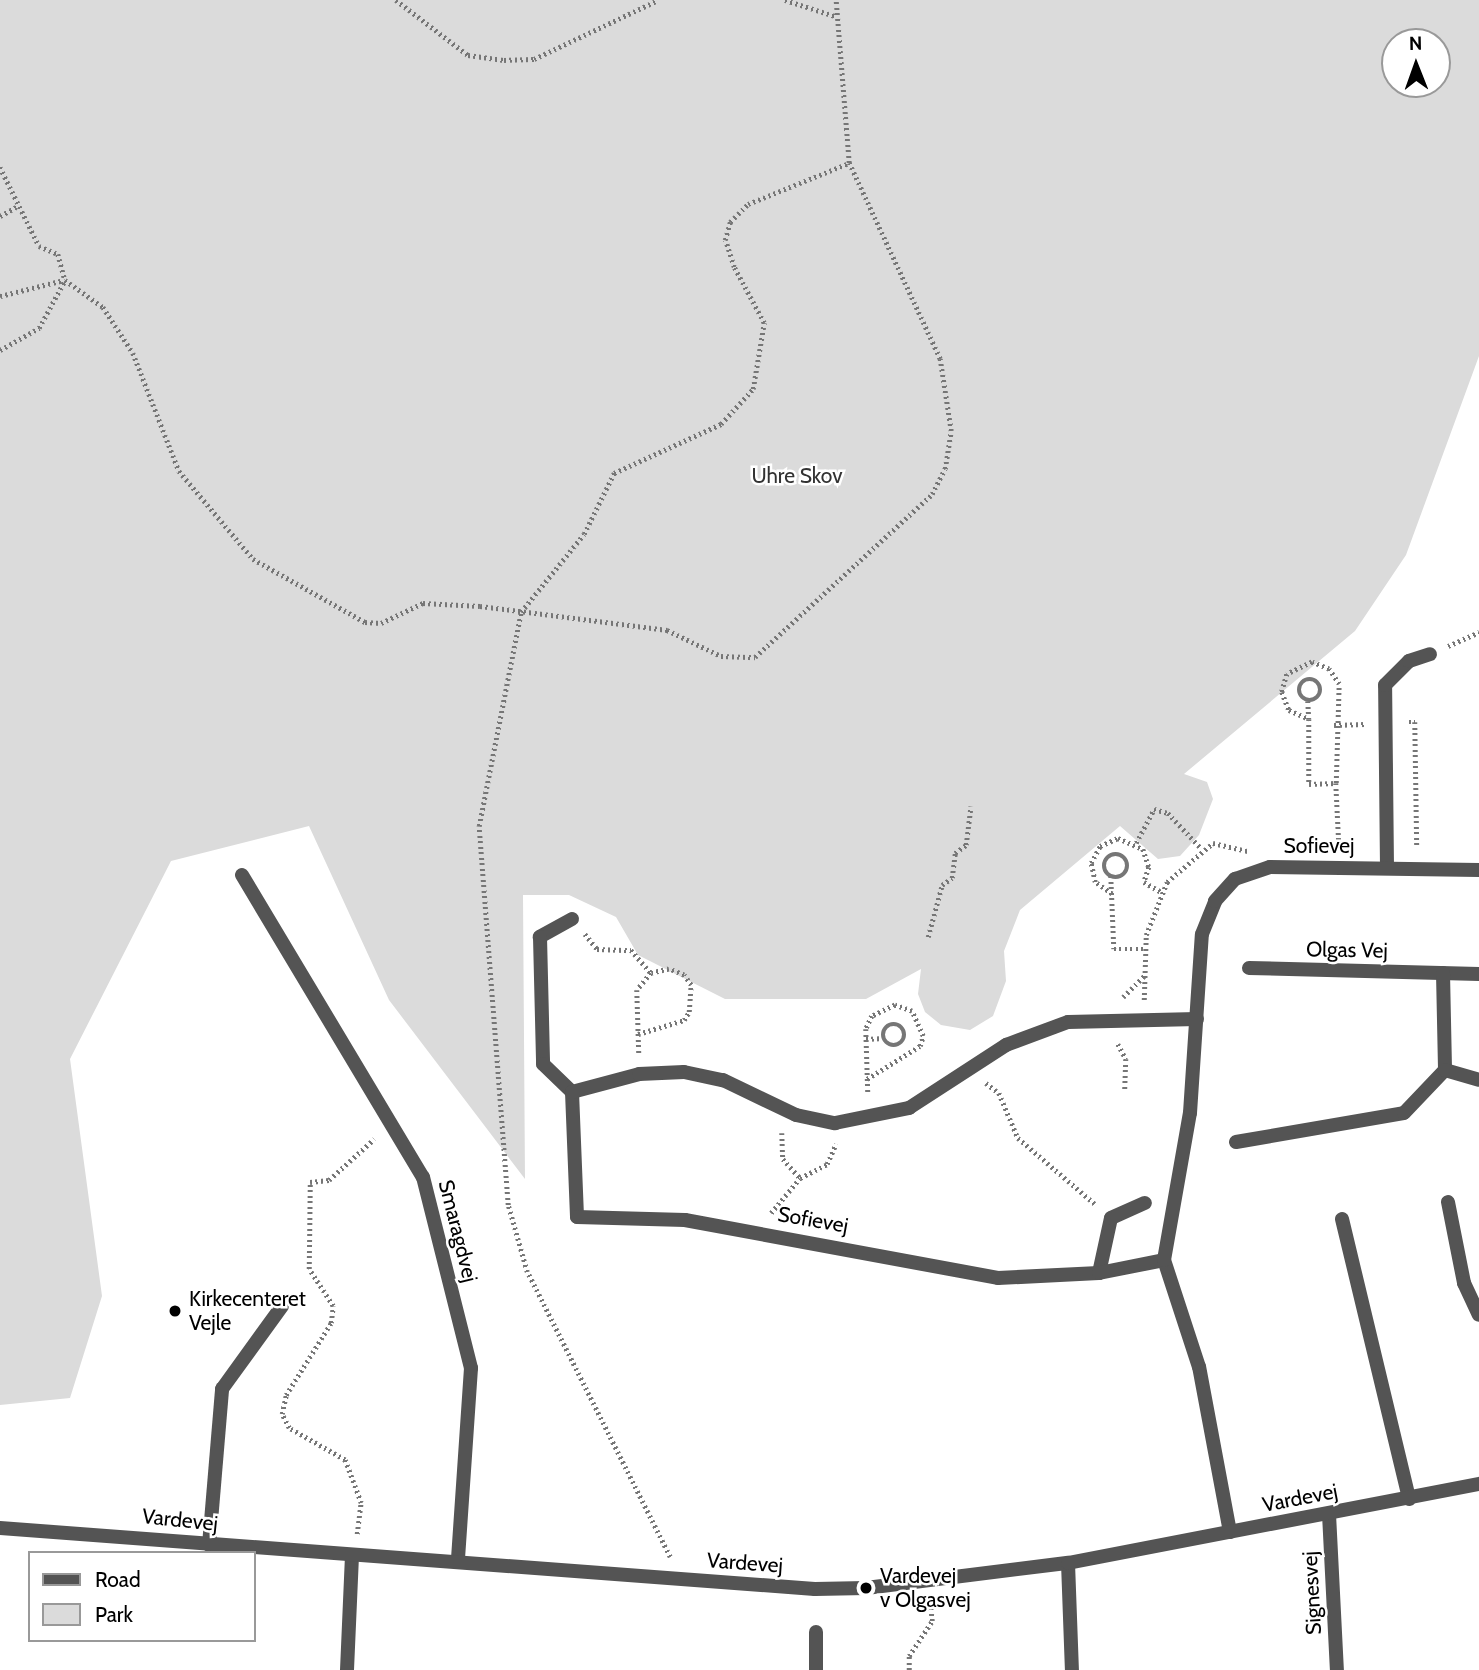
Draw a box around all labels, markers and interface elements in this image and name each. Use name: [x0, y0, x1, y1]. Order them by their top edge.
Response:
north arrow: [1381, 28, 1451, 98]
text: N: [1409, 32, 1423, 55]
park label: Uhre Skov: [752, 463, 842, 489]
street label: Sofievej: [1283, 833, 1355, 859]
street label: Olgas Vej: [1306, 937, 1388, 963]
street label: Smaragdvej: [433, 1177, 483, 1285]
street label: Sofievej: [776, 1201, 850, 1239]
place label: Kirkecenteret Vejle: [189, 1286, 306, 1336]
marker: Kirkecenteret Vejle: [167, 1303, 183, 1319]
street label: Vardevej: [1260, 1478, 1340, 1518]
street label: Vardevej: [141, 1503, 219, 1537]
street label: Vardevej: [706, 1548, 784, 1578]
legend: [28, 1551, 256, 1642]
street label: Signesvej: [1297, 1551, 1327, 1635]
place label: Vardevej v Olgasvej: [880, 1563, 971, 1613]
text: Road: [95, 1567, 141, 1592]
marker: Vardevej v Olgasvej: [858, 1580, 874, 1596]
text: Park: [95, 1602, 133, 1627]

